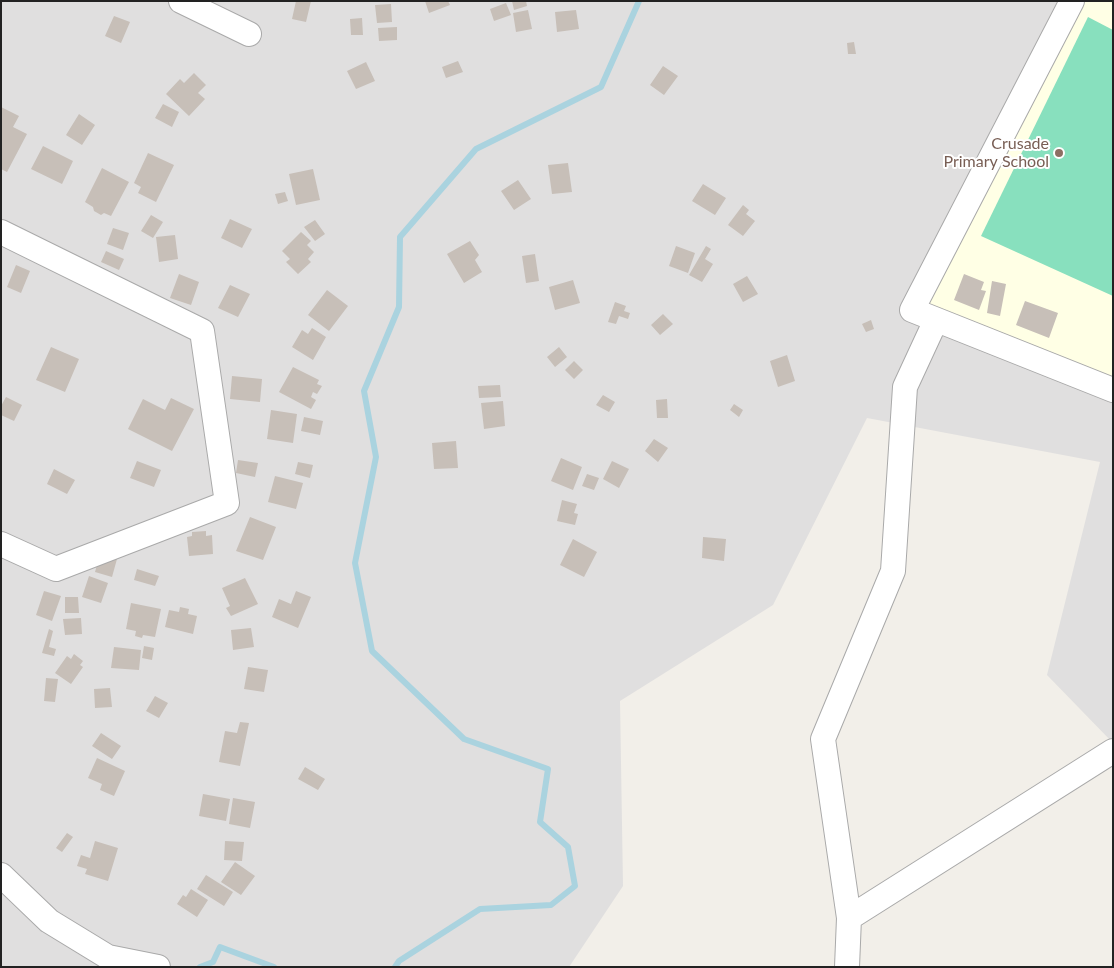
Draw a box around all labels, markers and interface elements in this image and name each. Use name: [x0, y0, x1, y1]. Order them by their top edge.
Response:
place label: Crusade Primary School: [943, 134, 1049, 172]
marker: Crusade Primary School: [1053, 147, 1065, 159]

